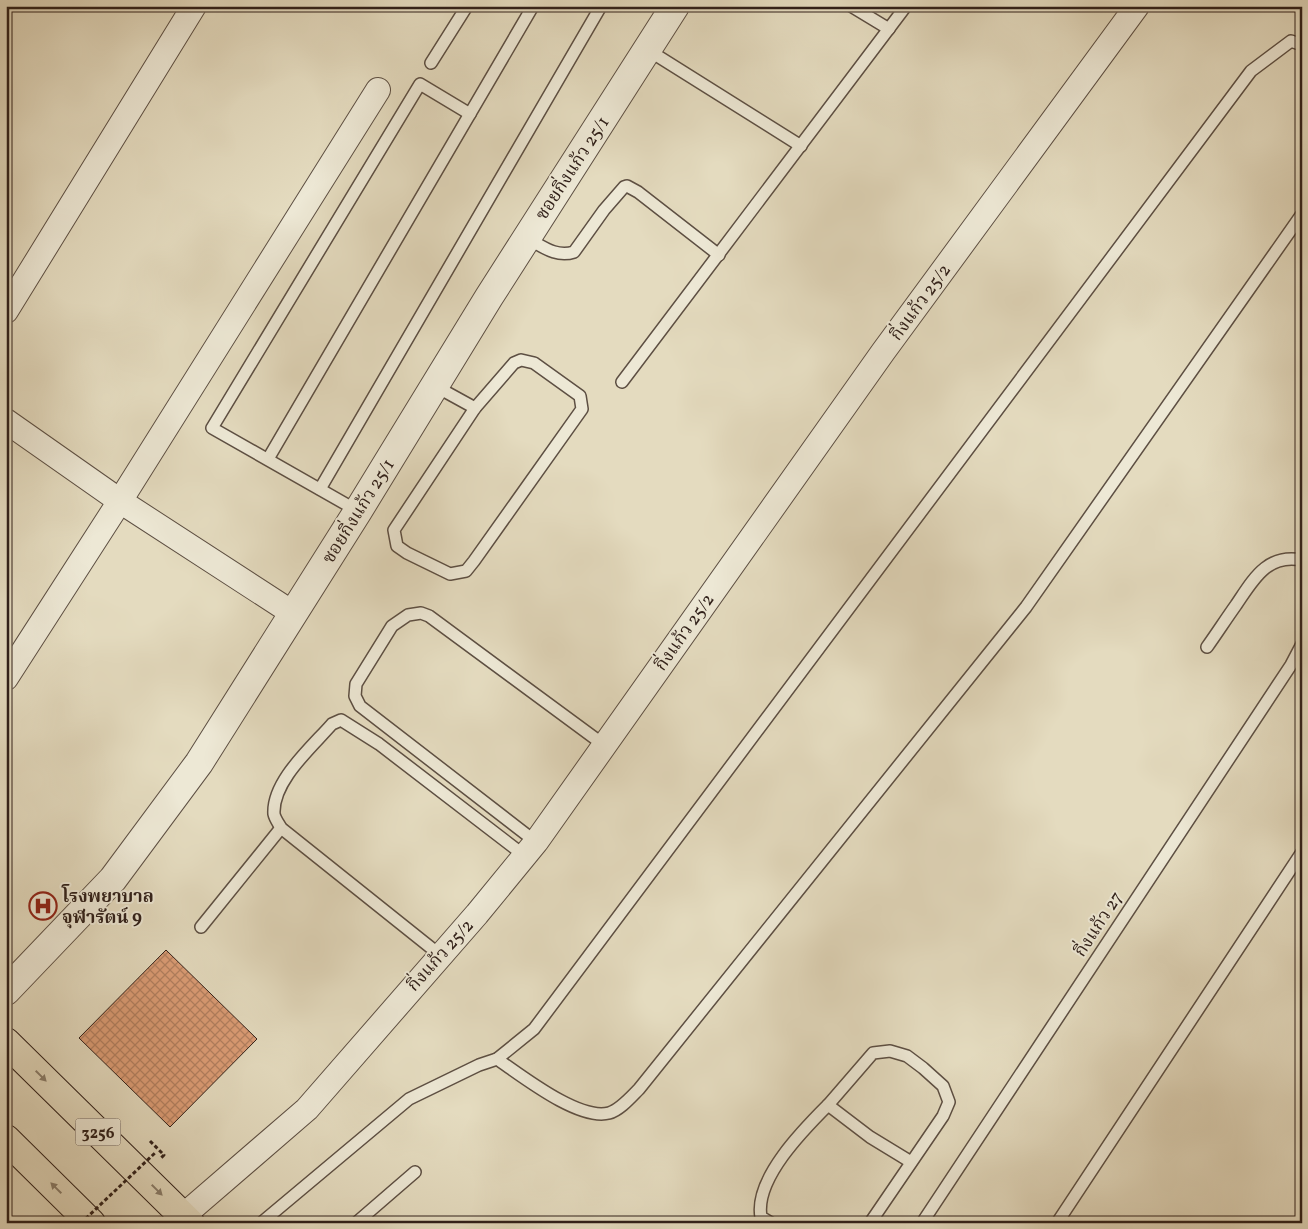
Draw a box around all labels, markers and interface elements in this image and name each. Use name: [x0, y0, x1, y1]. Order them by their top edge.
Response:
street label: ซอยกิ่งแก้ว 25/1: [528, 111, 616, 226]
street label: กิ่งแก้ว 25/2: [883, 258, 958, 346]
street label: ซอยกิ่งแก้ว 25/1: [315, 453, 401, 569]
street label: กิ่งแก้ว 25/2: [647, 588, 721, 677]
place label: โรงพยาบาล จุฬารัตน์ 9: [61, 884, 154, 931]
street label: กิ่งแก้ว 27: [1067, 886, 1130, 962]
hospital icon: โรงพยาบาล จุฬารัตน์ 9: [28, 891, 58, 921]
street label: กิ่งแก้ว 25/2: [400, 913, 480, 998]
one-way arrow: [35, 1070, 47, 1082]
road number: 3256: [76, 1118, 120, 1146]
one-way arrow: [50, 1183, 62, 1195]
one-way arrow: [151, 1184, 163, 1196]

